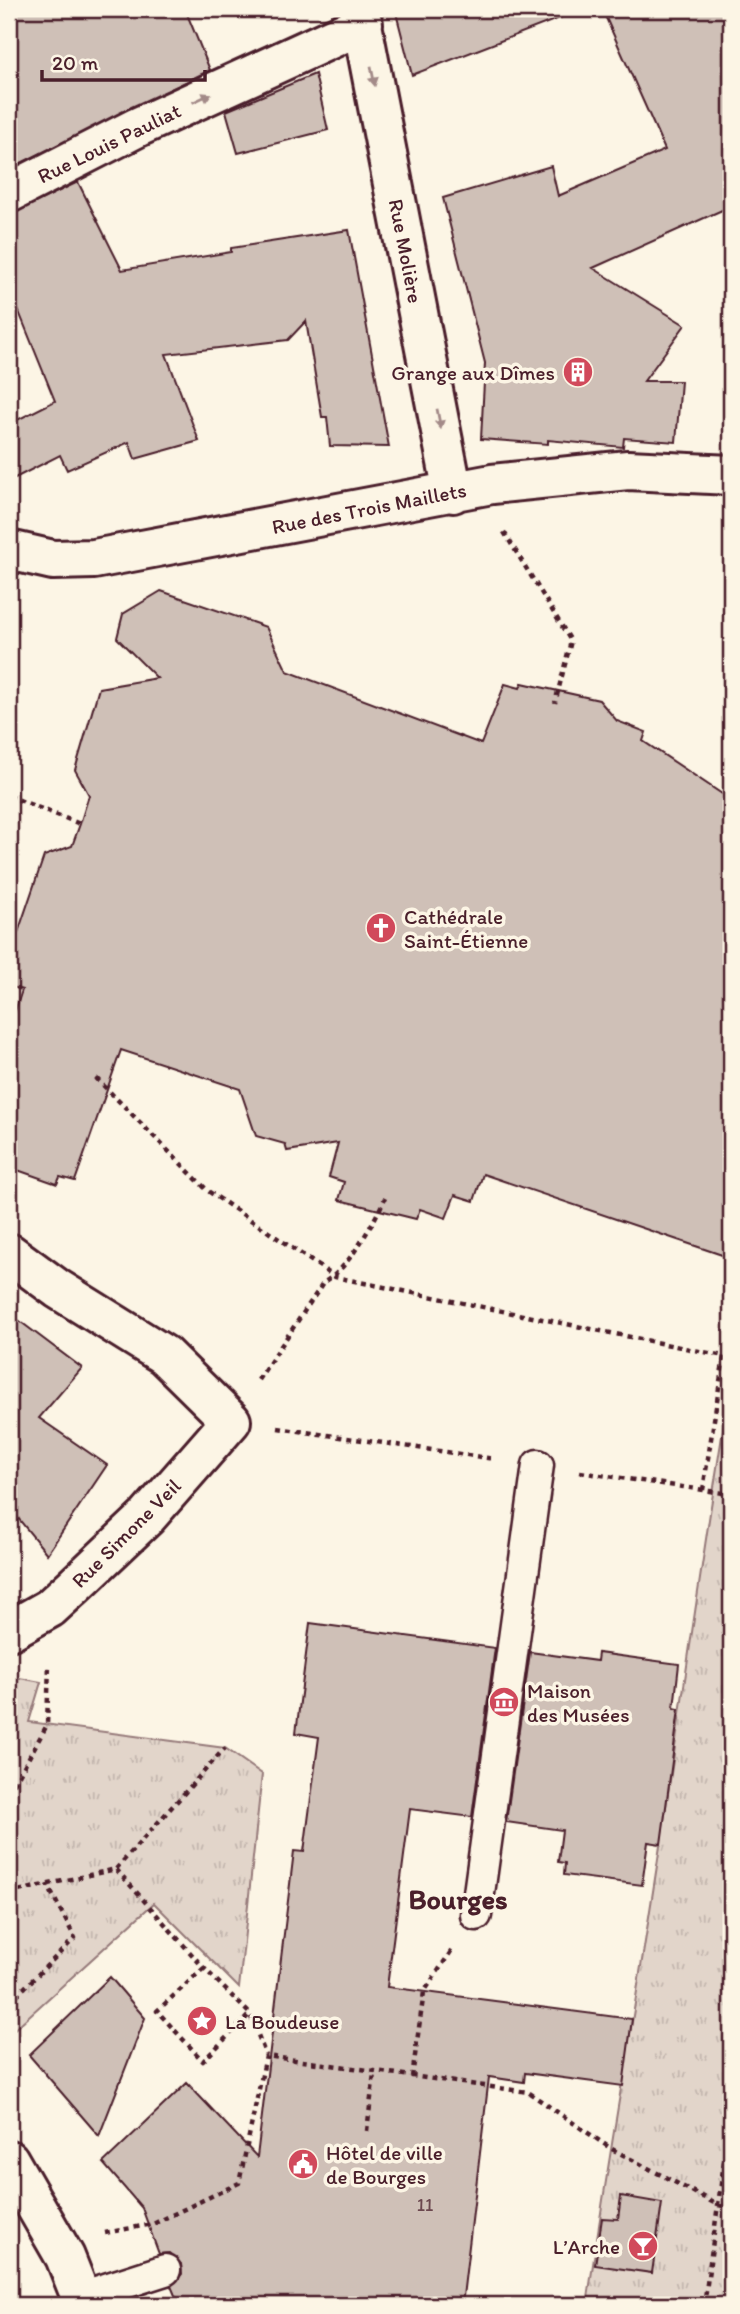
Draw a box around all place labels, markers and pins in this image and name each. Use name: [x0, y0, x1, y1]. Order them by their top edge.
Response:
building icon: Grange aux Dîmes: [561, 355, 595, 389]
place label: Grange aux Dîmes: [391, 360, 555, 385]
place label: Cathédrale Saint-Étienne: [404, 904, 528, 953]
church icon: Cathédrale Saint-Étienne: [364, 911, 398, 945]
place label: Maison des Musées: [527, 1678, 629, 1727]
museum icon: Maison des Musées: [487, 1685, 521, 1719]
place icon: La Boudeuse: [185, 2004, 219, 2038]
place label: La Boudeuse: [225, 2009, 339, 2034]
place label: Hôtel de ville de Bourges: [326, 2140, 443, 2189]
public building icon: Hôtel de ville de Bourges: [286, 2147, 320, 2181]
bar icon: L’Arche: [626, 2229, 660, 2263]
place label: L’Arche: [553, 2234, 620, 2259]

